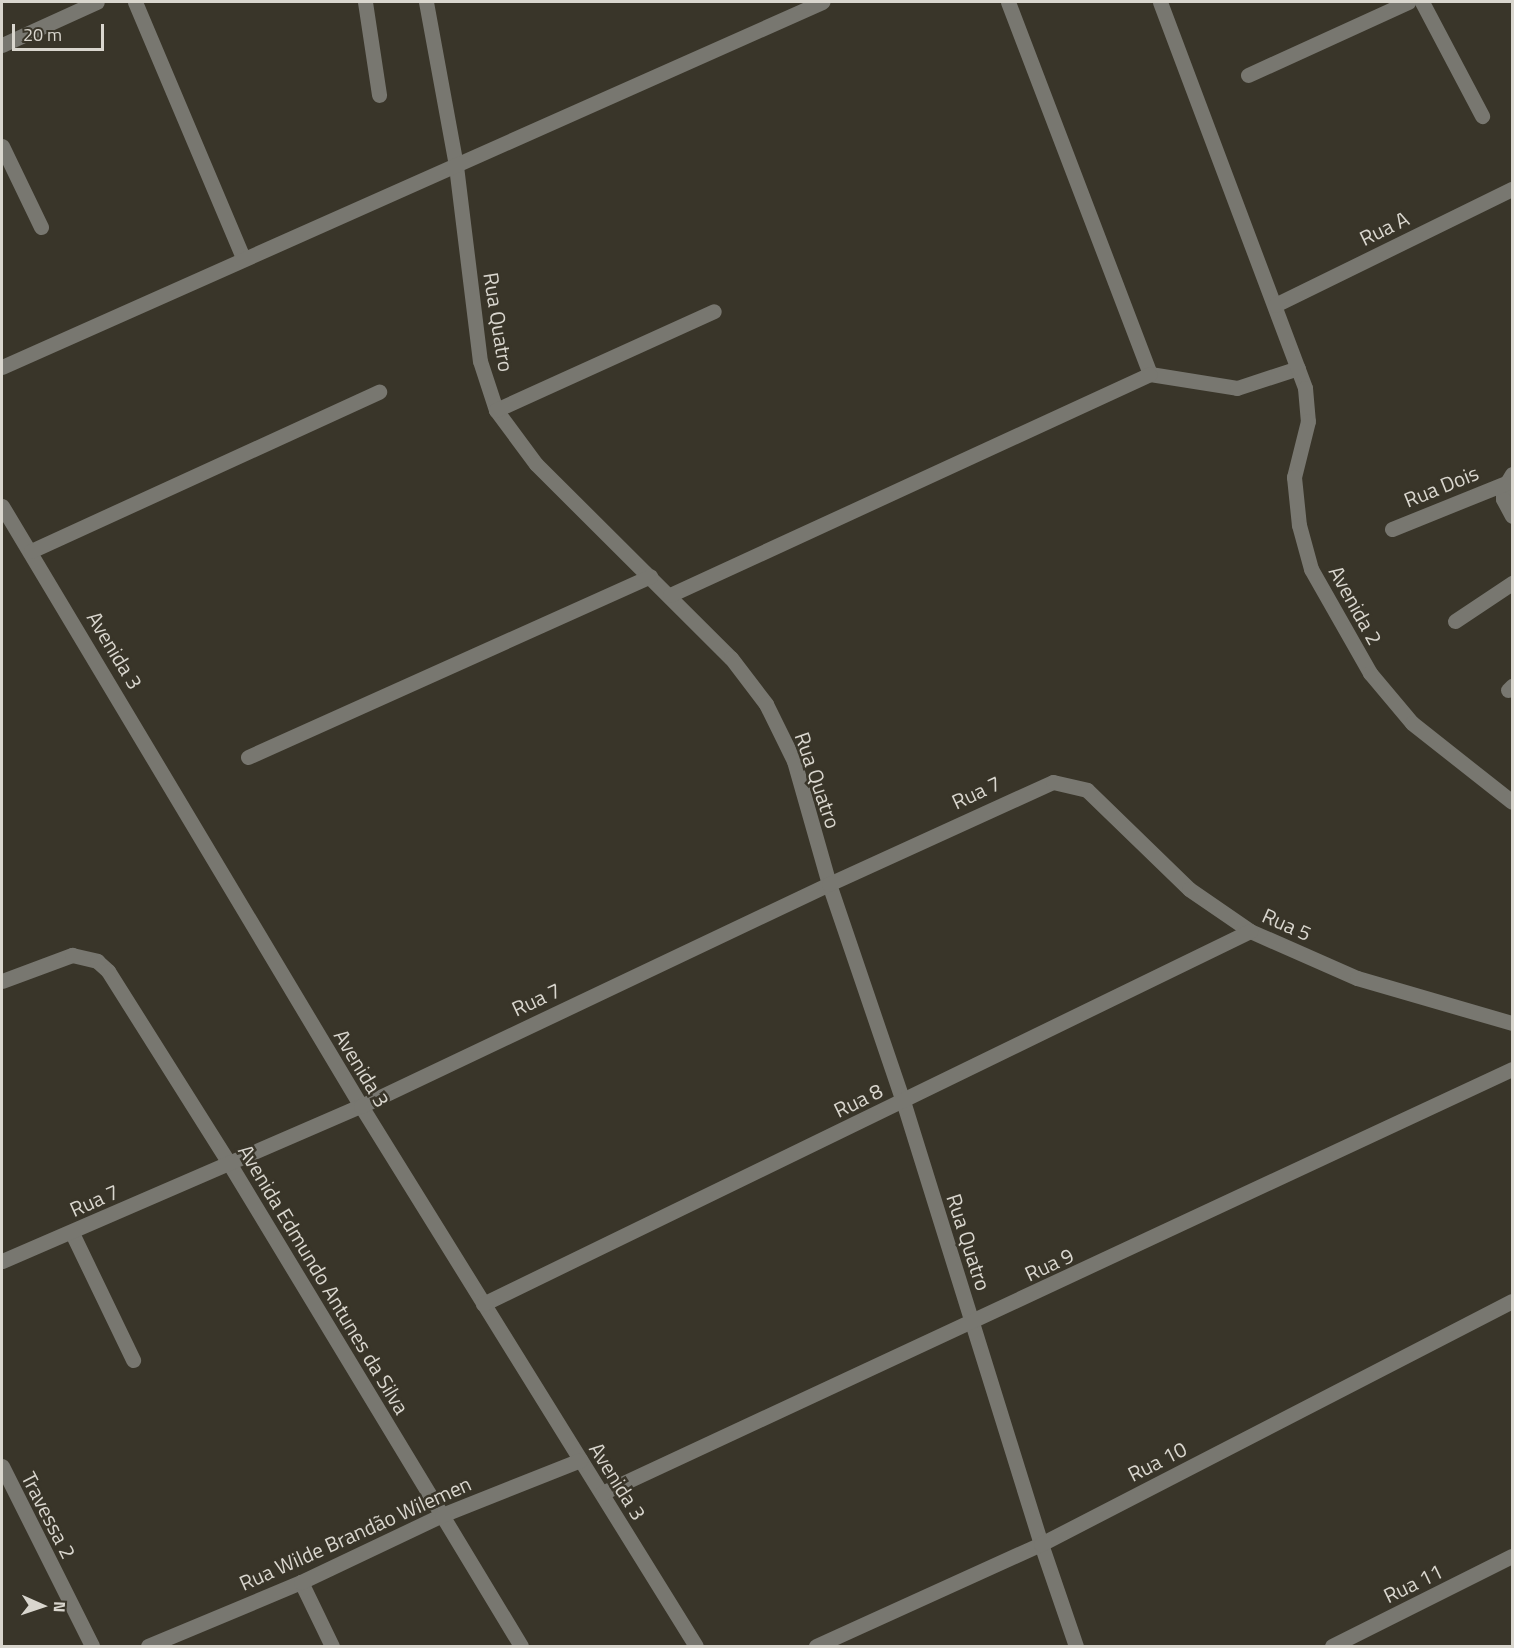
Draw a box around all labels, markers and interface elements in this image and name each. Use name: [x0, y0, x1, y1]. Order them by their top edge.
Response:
scale bar: [15, 12, 106, 50]
text: 20 m: [23, 21, 62, 48]
street label: Rua A: [1355, 205, 1413, 251]
street label: Rua Quatro: [479, 271, 519, 373]
street label: Rua Dois: [1400, 460, 1482, 512]
street label: Avenida 2: [1324, 561, 1388, 649]
street label: Avenida 3: [82, 606, 148, 694]
street label: Rua Quatro: [790, 729, 846, 831]
street label: Rua 7: [948, 770, 1004, 814]
street label: Rua 5: [1259, 902, 1315, 946]
street label: Rua 7: [508, 977, 564, 1021]
street label: Avenida 3: [329, 1024, 395, 1112]
street label: Rua 8: [830, 1078, 886, 1122]
street label: Avenida Edmundo Antunes da Silva: [233, 1140, 415, 1418]
street label: Rua 7: [66, 1178, 122, 1222]
street label: Rua Quatro: [942, 1190, 996, 1294]
street label: Rua 9: [1021, 1242, 1077, 1286]
street label: Rua 10: [1123, 1436, 1191, 1486]
street label: Avenida 3: [584, 1438, 652, 1524]
street label: Travessa 2: [16, 1467, 82, 1563]
street label: Rua Wilde Brandão Wilemen: [235, 1470, 475, 1596]
street label: Rua 11: [1379, 1558, 1447, 1608]
north arrow: [12, 1576, 72, 1636]
text: N: [48, 1601, 72, 1613]

